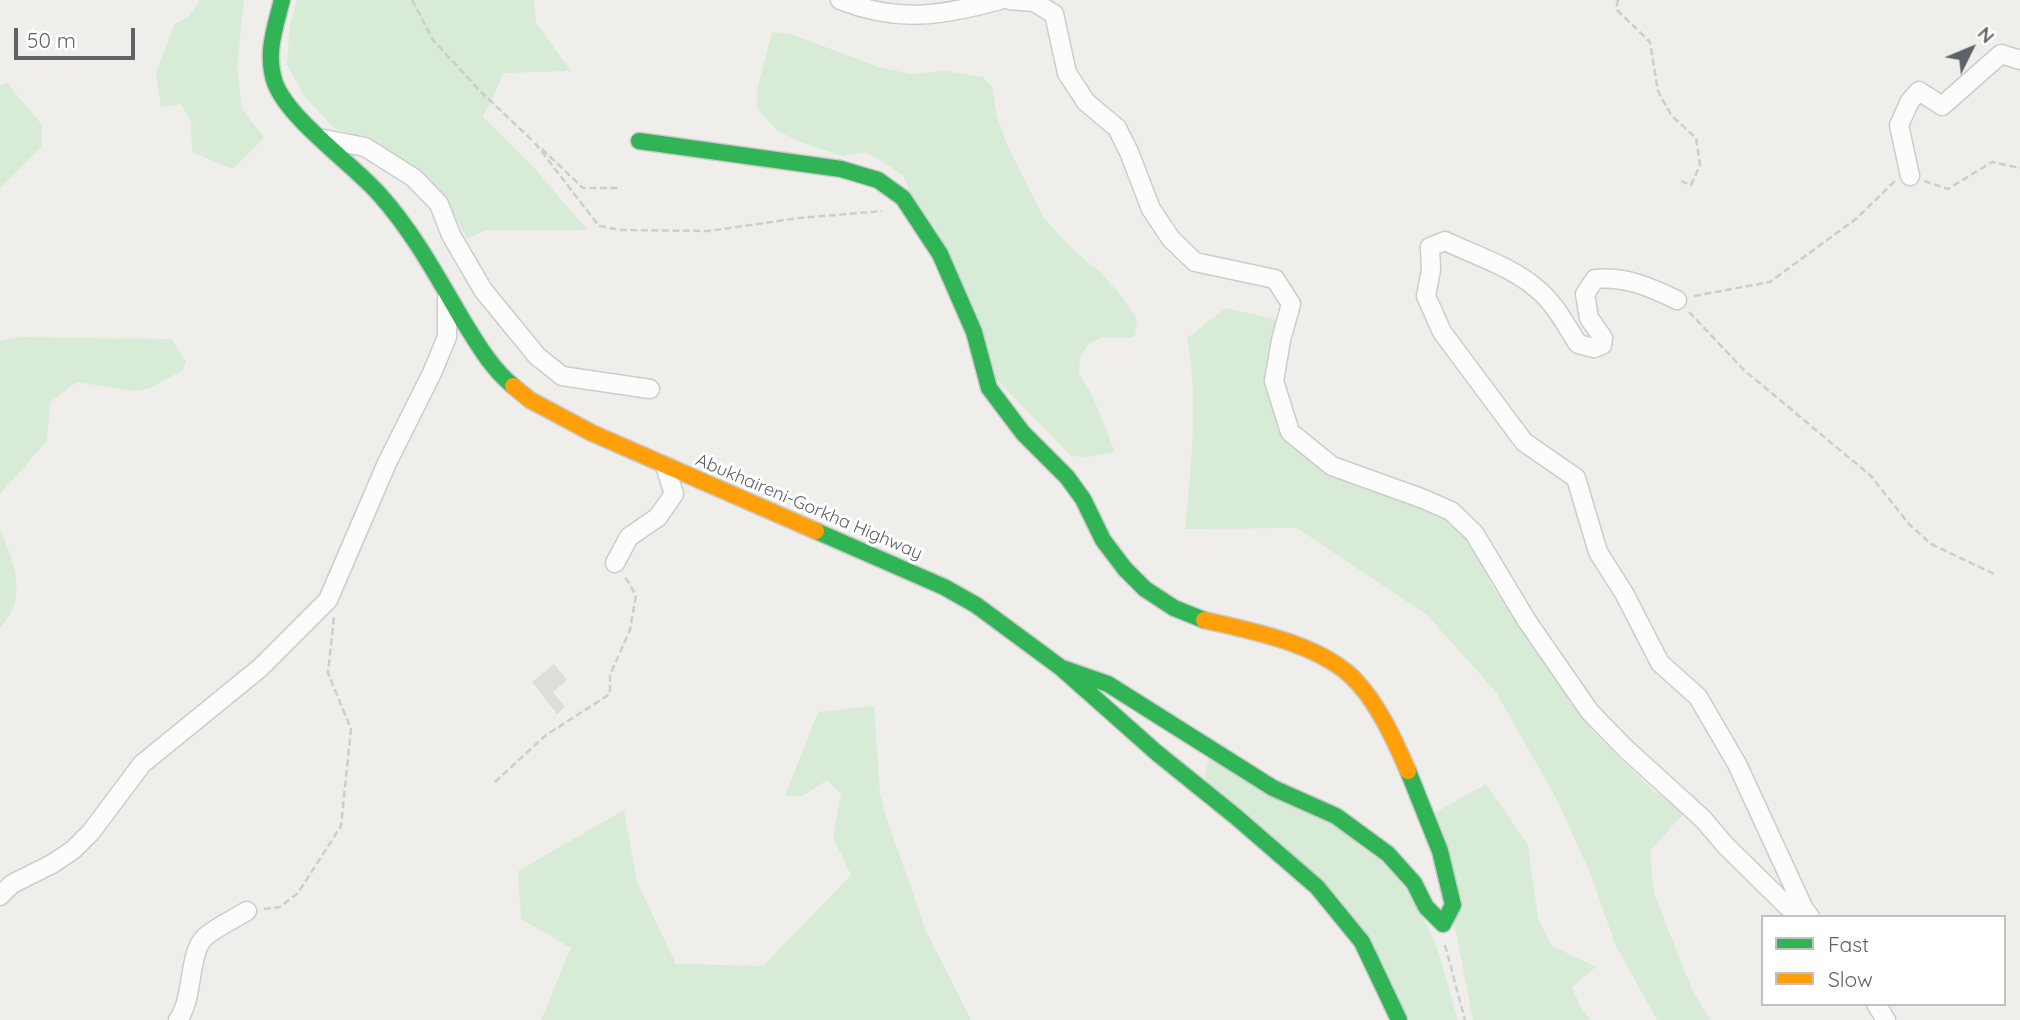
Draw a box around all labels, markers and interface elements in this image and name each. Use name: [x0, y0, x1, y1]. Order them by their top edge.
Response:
scale bar: [18, 14, 138, 58]
north arrow: [1936, 14, 2006, 84]
text: N: [1973, 21, 2000, 48]
text: 50 m: [27, 27, 76, 53]
street label: Abukhaireni-Gorkha Highway: [692, 449, 926, 565]
legend: [1761, 915, 2006, 1006]
text: Fast: [1828, 931, 1869, 957]
text: Slow: [1828, 966, 1873, 992]

